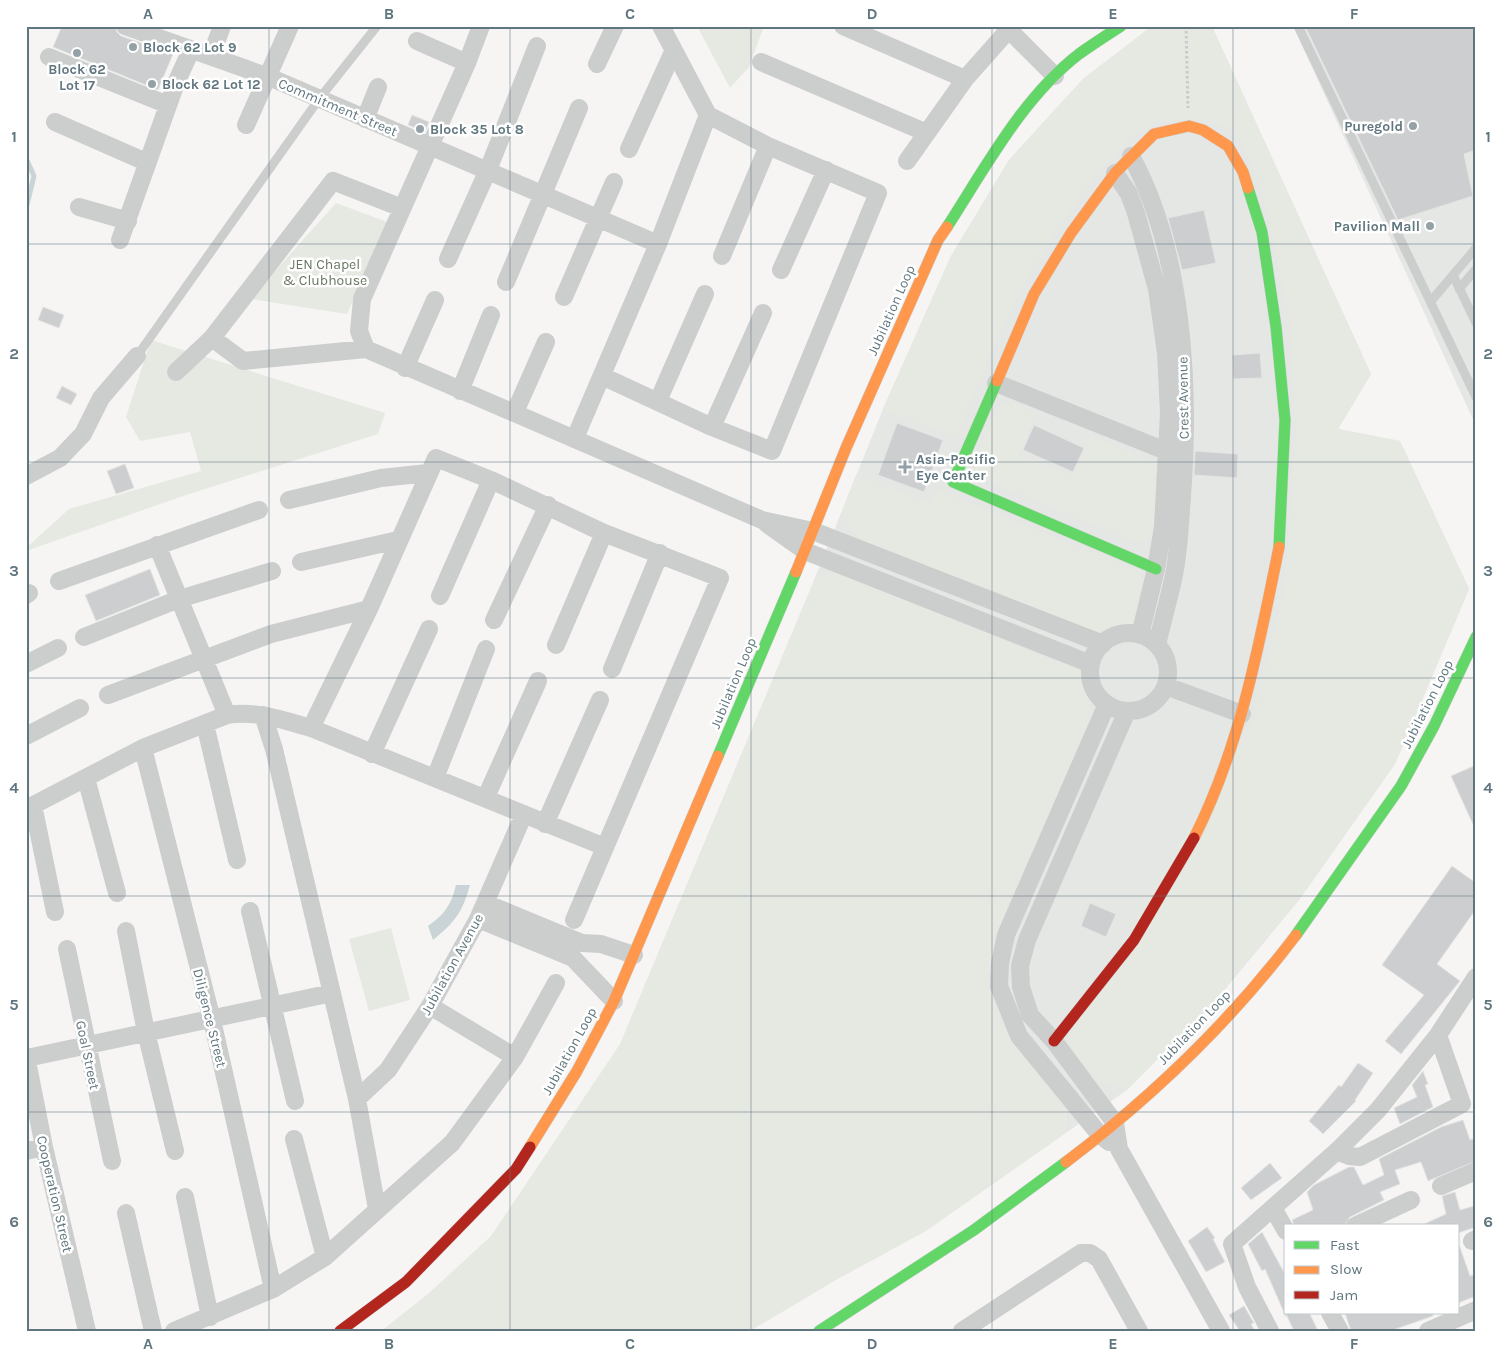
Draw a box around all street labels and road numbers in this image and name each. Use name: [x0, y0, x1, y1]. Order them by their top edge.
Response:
street label: Commitment Street: [276, 75, 400, 140]
street label: Jubilation Loop: [864, 262, 919, 358]
street label: Crest Avenue: [1174, 356, 1193, 440]
street label: Jubilation Loop: [707, 635, 760, 731]
street label: Jubilation Loop: [1398, 657, 1457, 751]
street label: Jubilation Avenue: [418, 911, 487, 1018]
street label: Diligence Street: [189, 967, 230, 1069]
street label: Jubilation Loop: [1155, 987, 1234, 1068]
street label: Jubilation Loop: [538, 1005, 600, 1098]
street label: Goal Street: [72, 1019, 103, 1091]
street label: Cooperation Street: [33, 1134, 76, 1254]

